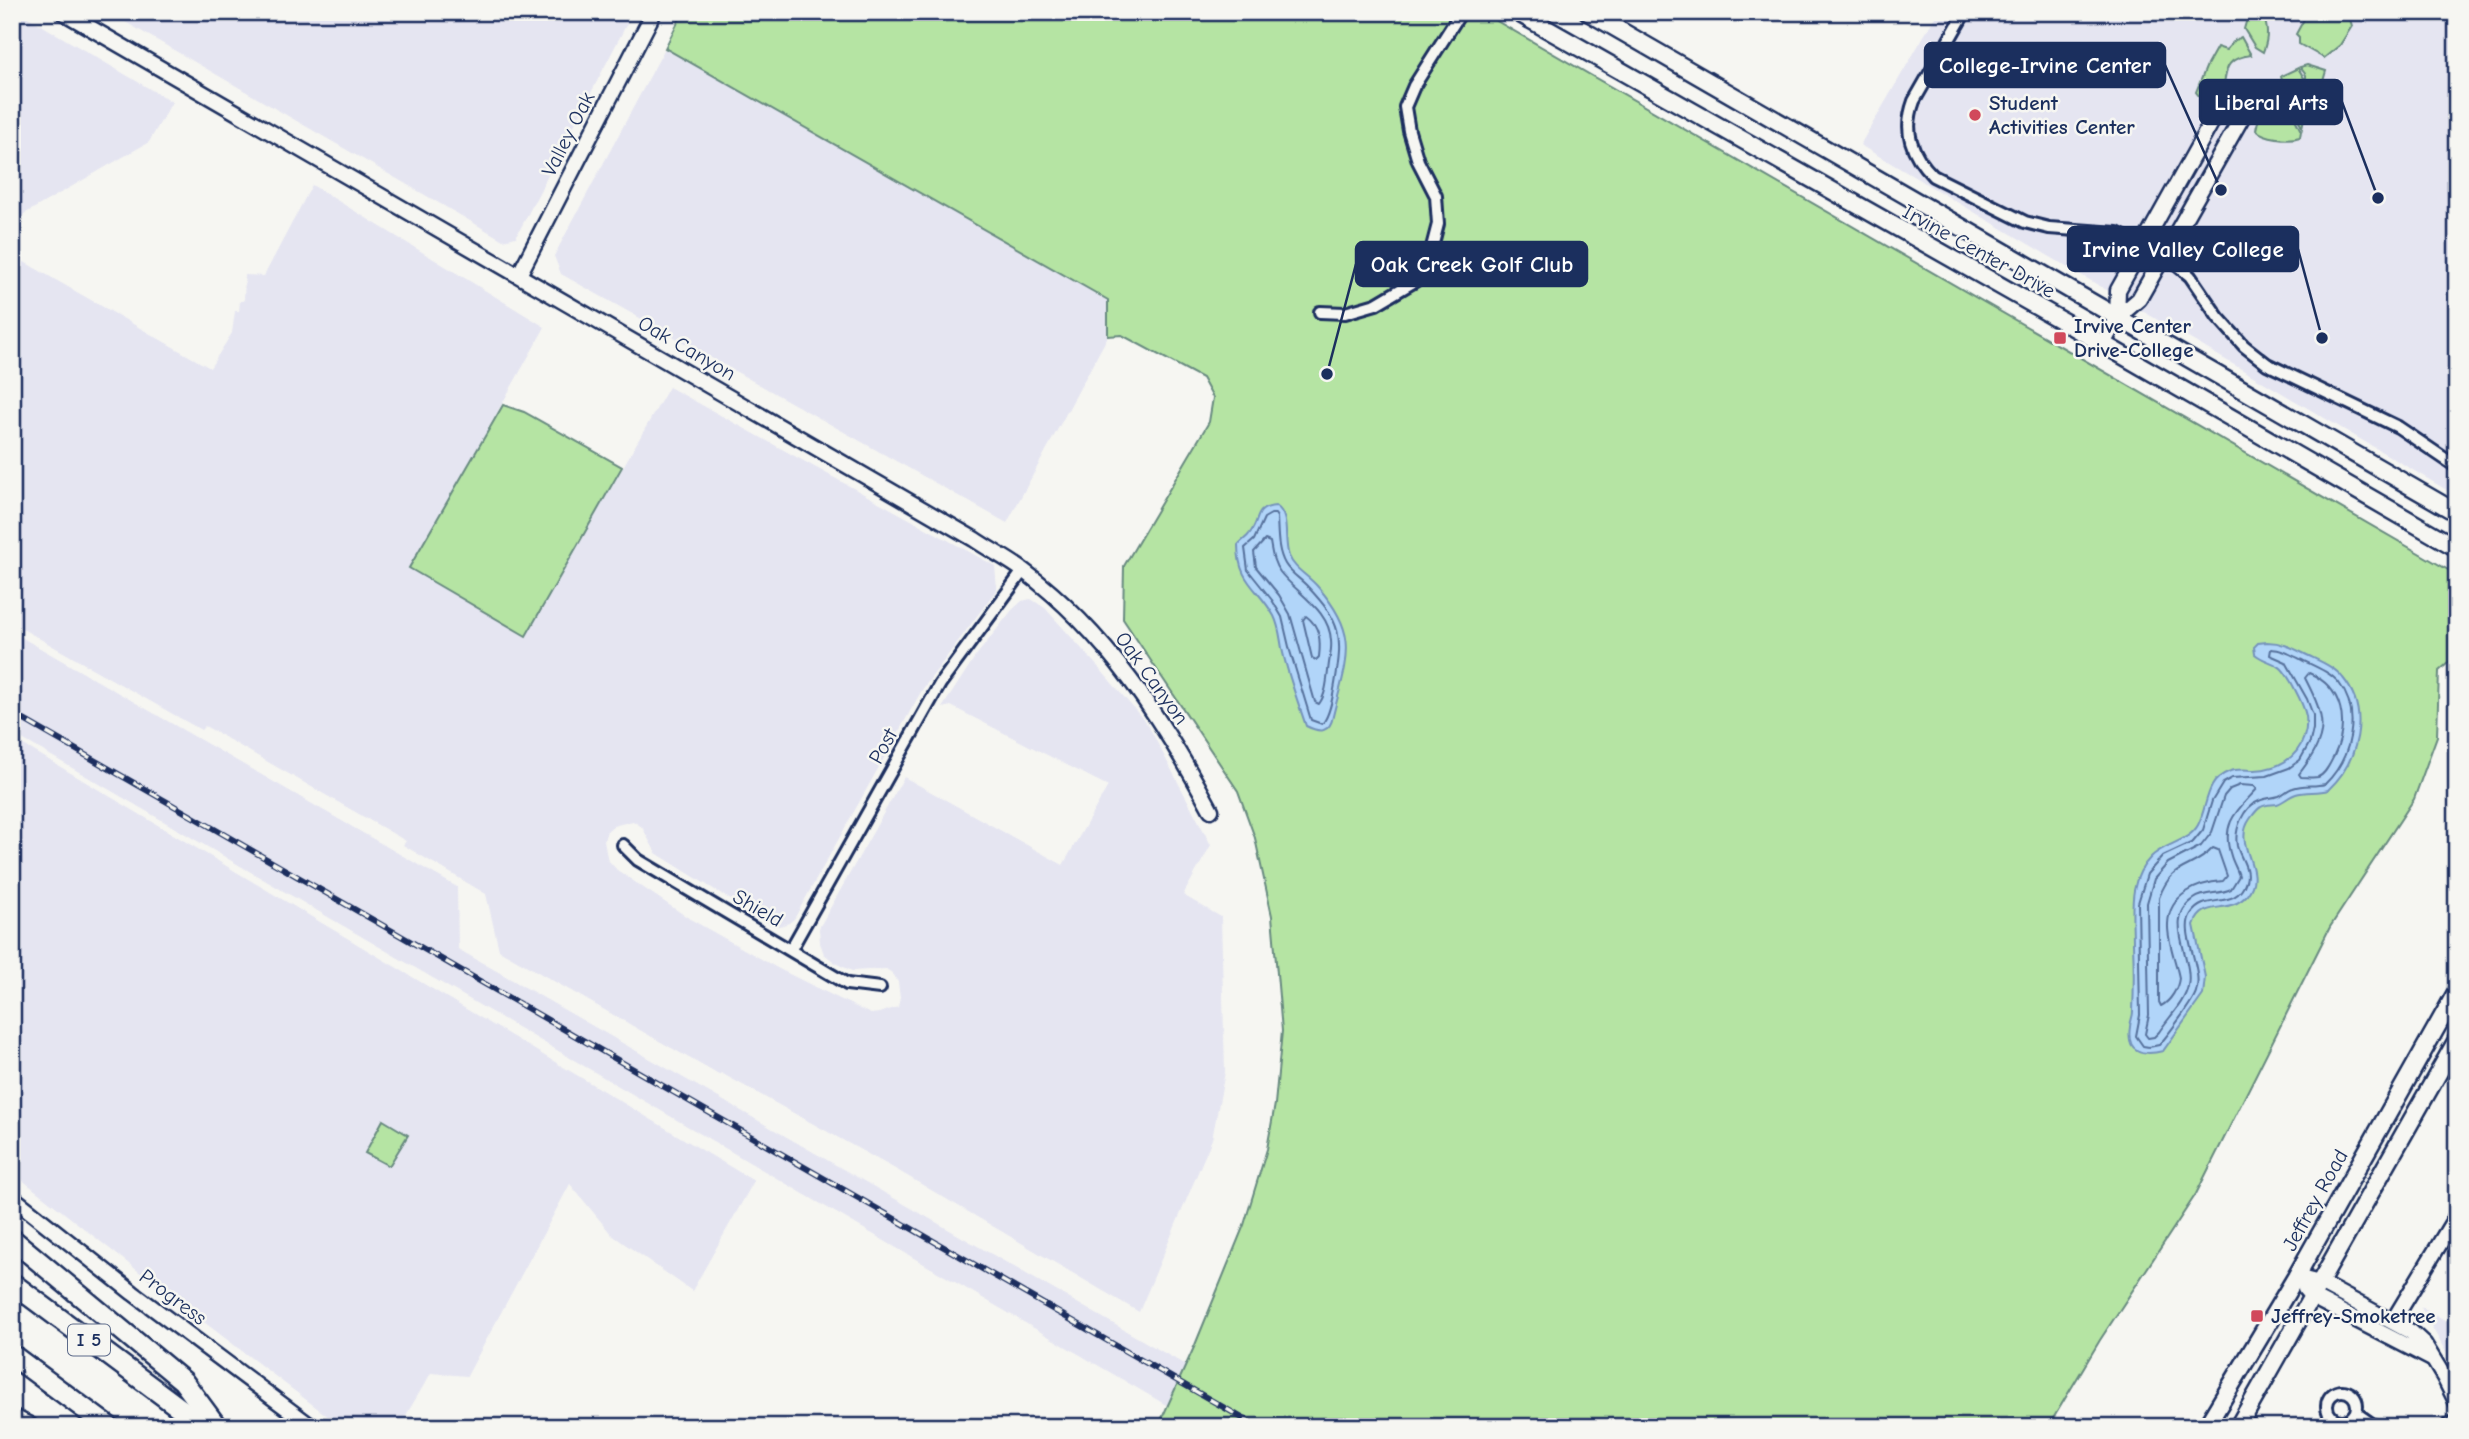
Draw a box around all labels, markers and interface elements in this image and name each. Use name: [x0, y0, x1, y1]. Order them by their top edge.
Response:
callout: College-Irvine Center: [1925, 43, 2165, 87]
text: College-Irvine Center: [1939, 52, 2152, 79]
callout: Liberal Arts: [2200, 80, 2342, 124]
street label: Valley Oak: [537, 88, 599, 180]
text: Liberal Arts: [2214, 89, 2328, 116]
place label: Student Activities Center: [1989, 91, 2135, 139]
marker: Student Activities Center: [1967, 107, 1983, 123]
street label: Irvine Center Drive: [1899, 199, 2059, 303]
callout: Irvine Valley College: [2068, 227, 2298, 271]
text: Irvine Valley College: [2082, 236, 2284, 263]
callout: Oak Creek Golf Club: [1356, 242, 1587, 286]
text: Oak Creek Golf Club: [1371, 251, 1573, 278]
street label: Oak Canyon: [634, 310, 740, 386]
place label: Irvive Center Drive-College: [2074, 314, 2194, 362]
marker: Irvive Center Drive-College: [2052, 330, 2068, 346]
street label: Oak Canyon: [1110, 627, 1194, 729]
street label: Post: [864, 723, 903, 768]
street label: Shield: [729, 884, 787, 932]
street label: Jeffrey Road: [2277, 1145, 2353, 1255]
street label: Progress: [135, 1264, 211, 1330]
place label: Jeffrey-Smoketree: [2271, 1304, 2436, 1328]
marker: Jeffrey-Smoketree: [2249, 1308, 2265, 1324]
road number: I 5: [68, 1324, 110, 1356]

